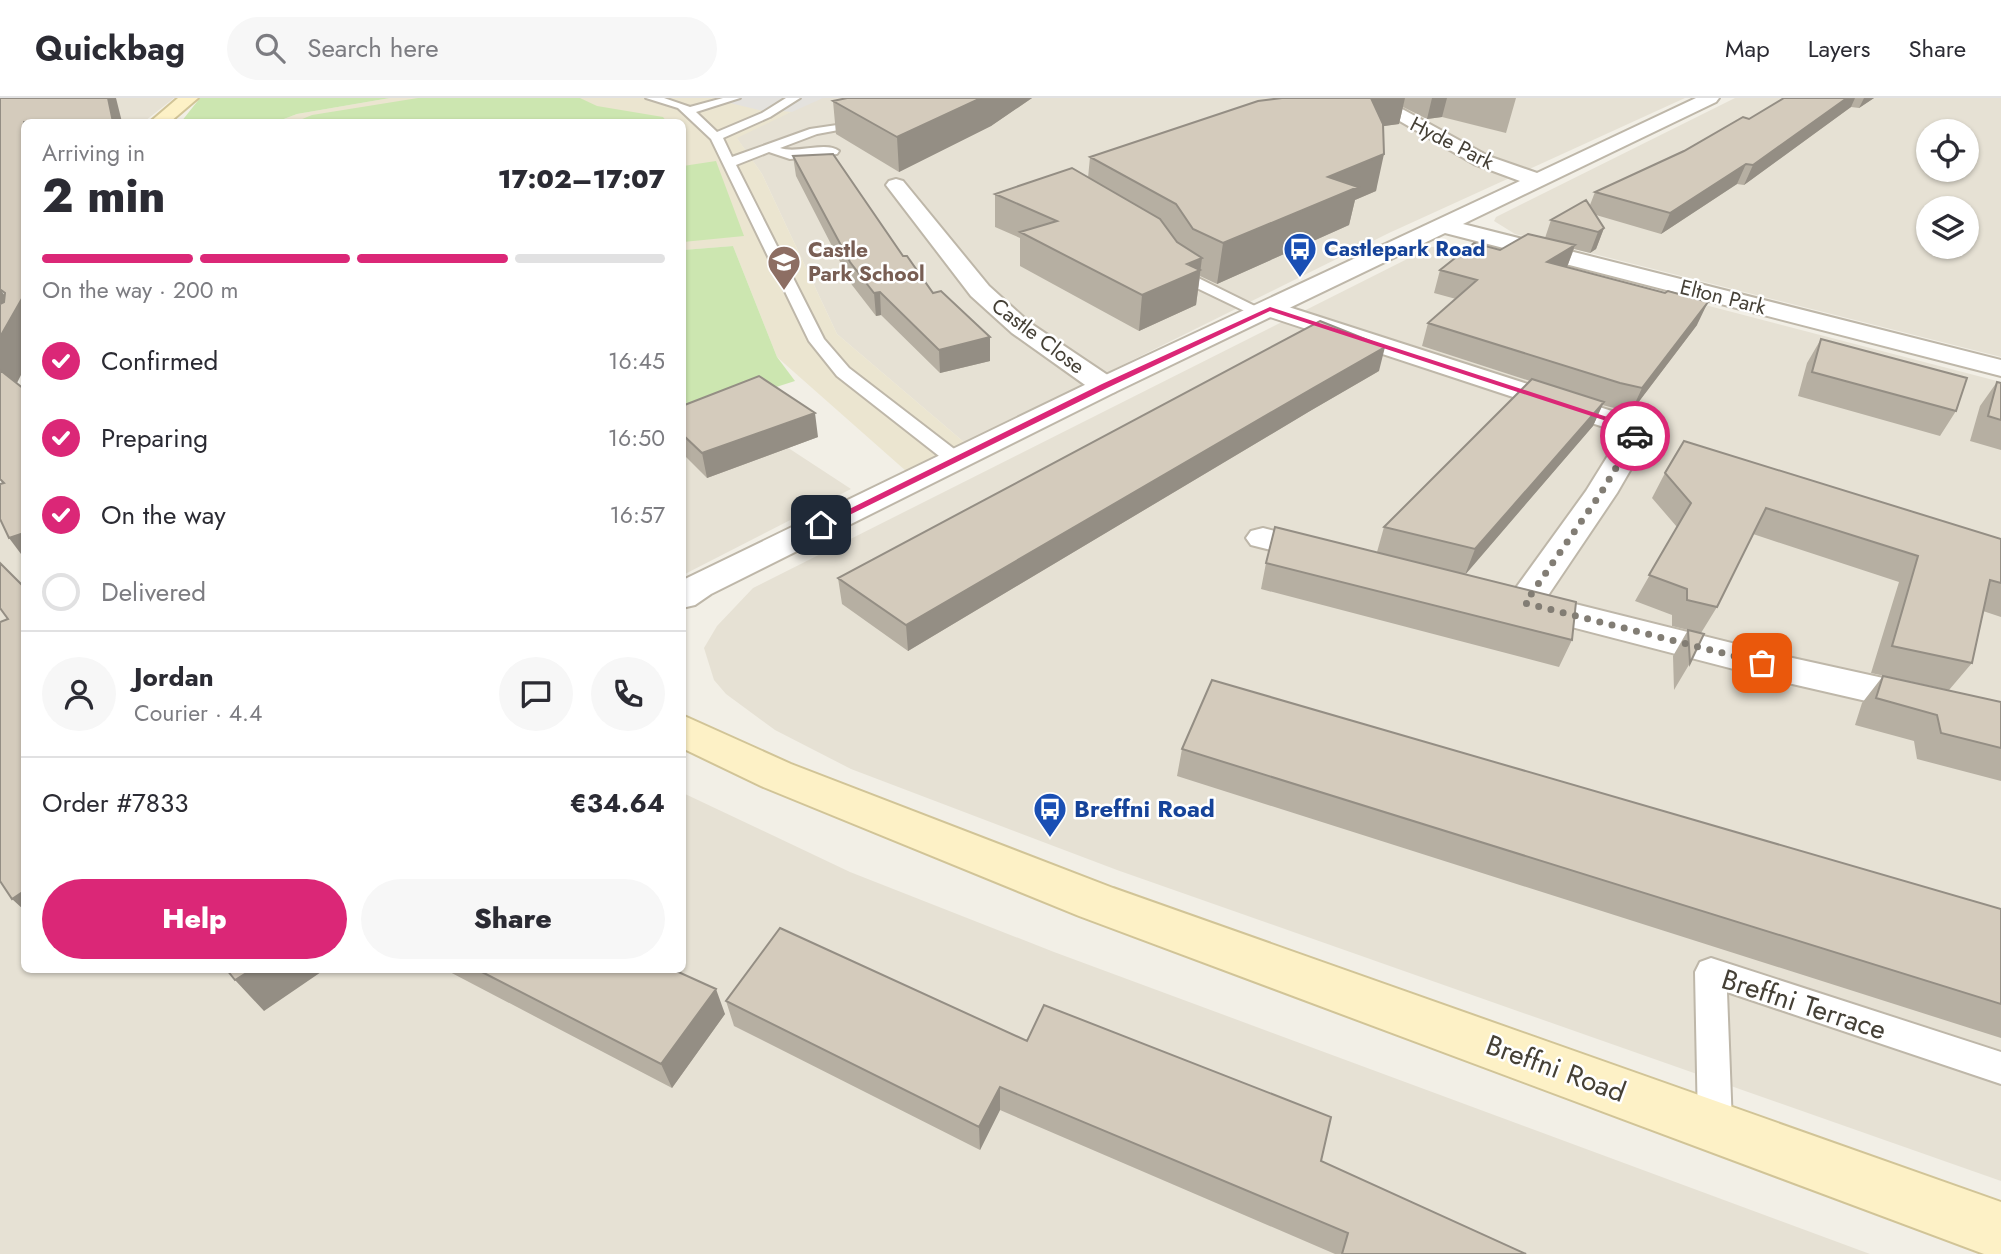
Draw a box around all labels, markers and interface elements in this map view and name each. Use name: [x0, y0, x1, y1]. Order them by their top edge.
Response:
search box: [227, 17, 717, 80]
text: Quickbag: [35, 25, 185, 72]
icon: search: [251, 29, 289, 67]
text: Search here: [307, 29, 439, 67]
text: Map: [1725, 31, 1770, 66]
text: Layers: [1808, 31, 1870, 66]
text: Share: [1908, 31, 1966, 66]
street label: Hyde Park: [1405, 109, 1500, 177]
map controls: [1916, 119, 1979, 259]
button: locate: [1916, 119, 1979, 182]
text: Arriving in: [42, 136, 145, 170]
text: 17:02–17:07: [498, 160, 665, 198]
text: 2 min: [42, 163, 166, 229]
button: layers: [1916, 196, 1979, 259]
bus stop icon: Castlepark Road: [1281, 230, 1319, 279]
place label: Castlepark Road: [1324, 234, 1486, 264]
place label: Castle Park School: [808, 235, 925, 289]
school or university icon: Castle Park School: [765, 243, 803, 292]
street label: Elton Park: [1677, 272, 1770, 322]
text: On the way · 200 m: [42, 273, 238, 307]
street label: Castle Close: [985, 291, 1091, 381]
icon: check: [42, 342, 80, 380]
text: Confirmed: [101, 342, 218, 380]
text: 16:45: [608, 344, 665, 378]
courier: [1600, 401, 1670, 471]
icon: car: [1616, 417, 1654, 455]
icon: check: [42, 419, 80, 457]
text: Preparing: [101, 419, 208, 457]
text: 16:50: [608, 421, 665, 455]
pin: [791, 495, 851, 555]
icon: check: [42, 496, 80, 534]
text: On the way: [101, 496, 226, 534]
text: 16:57: [609, 498, 665, 532]
icon: home: [802, 506, 840, 544]
text: Delivered: [101, 573, 206, 611]
pin: [1732, 633, 1792, 693]
icon: bag: [1743, 644, 1781, 682]
button: person: [42, 657, 116, 731]
button: chat: [499, 657, 573, 731]
button: phone: [591, 657, 665, 731]
text: Jordan: [134, 658, 214, 696]
text: Courier · 4.4: [134, 696, 262, 730]
text: Order #7833: [42, 784, 188, 822]
text: €34.64: [570, 784, 665, 822]
bus stop icon: Breffni Road: [1031, 790, 1069, 839]
place label: Breffni Road: [1074, 791, 1215, 826]
button: Help: [42, 879, 347, 959]
button: Share: [361, 879, 665, 959]
street label: Breffni Terrace: [1716, 959, 1891, 1050]
street label: Breffni Road: [1480, 1024, 1631, 1113]

